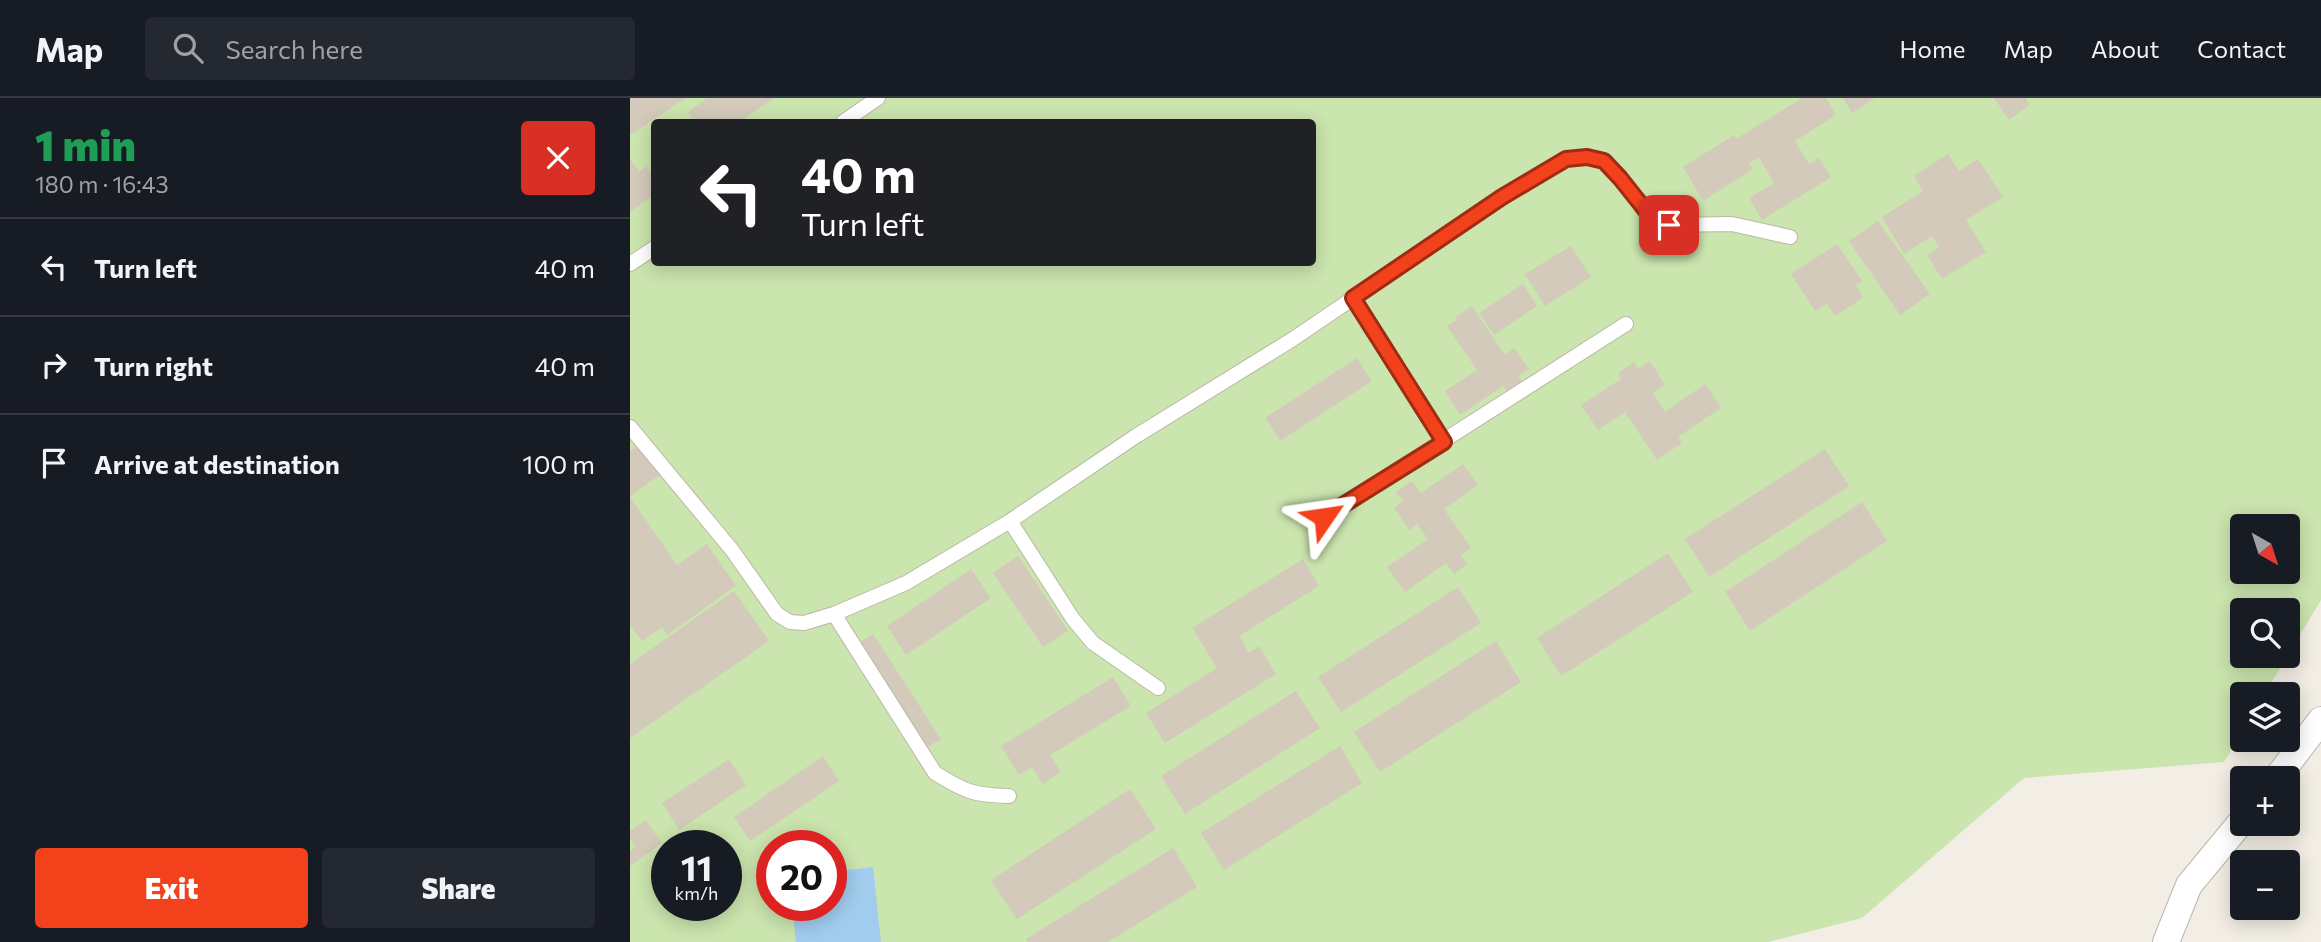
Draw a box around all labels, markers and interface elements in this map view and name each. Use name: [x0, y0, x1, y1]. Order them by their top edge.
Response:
search box: [145, 17, 635, 80]
text: Map: [35, 28, 103, 69]
icon: search: [169, 29, 207, 67]
text: Search here: [225, 33, 363, 64]
text: Home: [1900, 34, 1966, 63]
text: Map: [2004, 34, 2053, 63]
text: About: [2091, 34, 2159, 63]
text: Contact: [2197, 34, 2286, 63]
text: 1 min: [35, 118, 136, 170]
button: close: [521, 121, 595, 195]
text: 40 m: [801, 143, 916, 203]
icon: left: [686, 147, 777, 238]
text: 180 m · 16:43: [35, 170, 169, 198]
pin: [1639, 195, 1699, 255]
text: Turn left: [801, 203, 925, 243]
icon: arrive: [1650, 206, 1688, 244]
icon: left: [35, 248, 73, 286]
text: Turn left: [94, 252, 197, 283]
text: 40 m: [535, 252, 595, 283]
icon: right: [35, 346, 73, 384]
text: Turn right: [94, 350, 213, 381]
text: 40 m: [535, 350, 595, 381]
icon: arrive: [35, 444, 73, 482]
text: Arrive at destination: [94, 448, 340, 479]
text: 100 m: [522, 448, 595, 479]
position arrow: [1287, 480, 1361, 554]
north arrow: [2230, 514, 2300, 584]
map controls: [2230, 514, 2300, 920]
button: search: [2230, 598, 2300, 668]
button: layers: [2230, 682, 2300, 752]
button: +: [2230, 766, 2300, 836]
speed limit sign: 20: [756, 830, 847, 921]
text: 11: [681, 845, 712, 888]
button: Exit: [35, 848, 308, 928]
button: Share: [322, 848, 595, 928]
button: −: [2230, 850, 2300, 920]
text: km/h: [675, 882, 718, 904]

